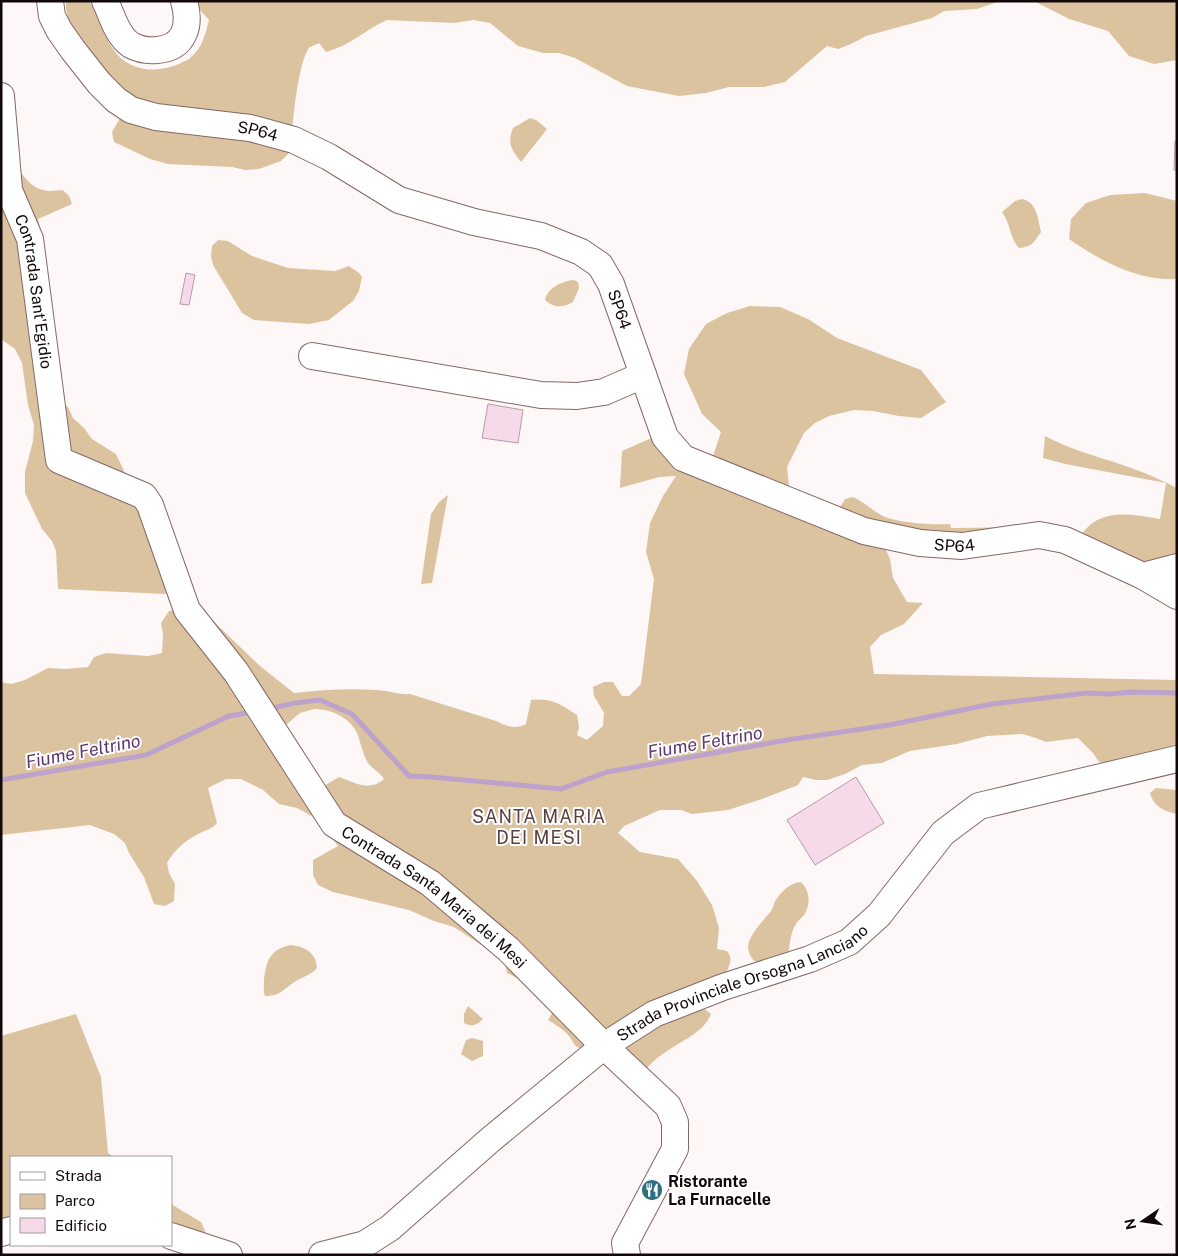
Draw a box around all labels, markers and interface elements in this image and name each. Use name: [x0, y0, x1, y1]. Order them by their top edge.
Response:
street label: SP64: [237, 117, 280, 145]
street label: Contrada Sant'Egidio: [11, 211, 56, 370]
street label: SP64: [604, 287, 636, 332]
street label: SP64: [933, 535, 976, 556]
water label: Fiume Feltrino: [646, 722, 764, 762]
water label: Fiume Feltrino: [24, 730, 142, 772]
district label: SANTA MARIA DEI MESI: [472, 806, 606, 848]
street label: Contrada Santa Maria dei Mesi: [338, 821, 531, 972]
street label: Strada Provinciale Orsogna Lanciano: [613, 920, 872, 1045]
legend: [10, 1156, 172, 1246]
text: Strada: [55, 1167, 102, 1184]
place label: Ristorante La Furnacelle: [668, 1172, 771, 1209]
restaurant icon: Ristorante La Furnacelle: [640, 1178, 664, 1202]
text: Parco: [55, 1192, 95, 1209]
north arrow: [1118, 1196, 1168, 1246]
text: Edificio: [55, 1217, 107, 1234]
text: N: [1121, 1217, 1139, 1231]

